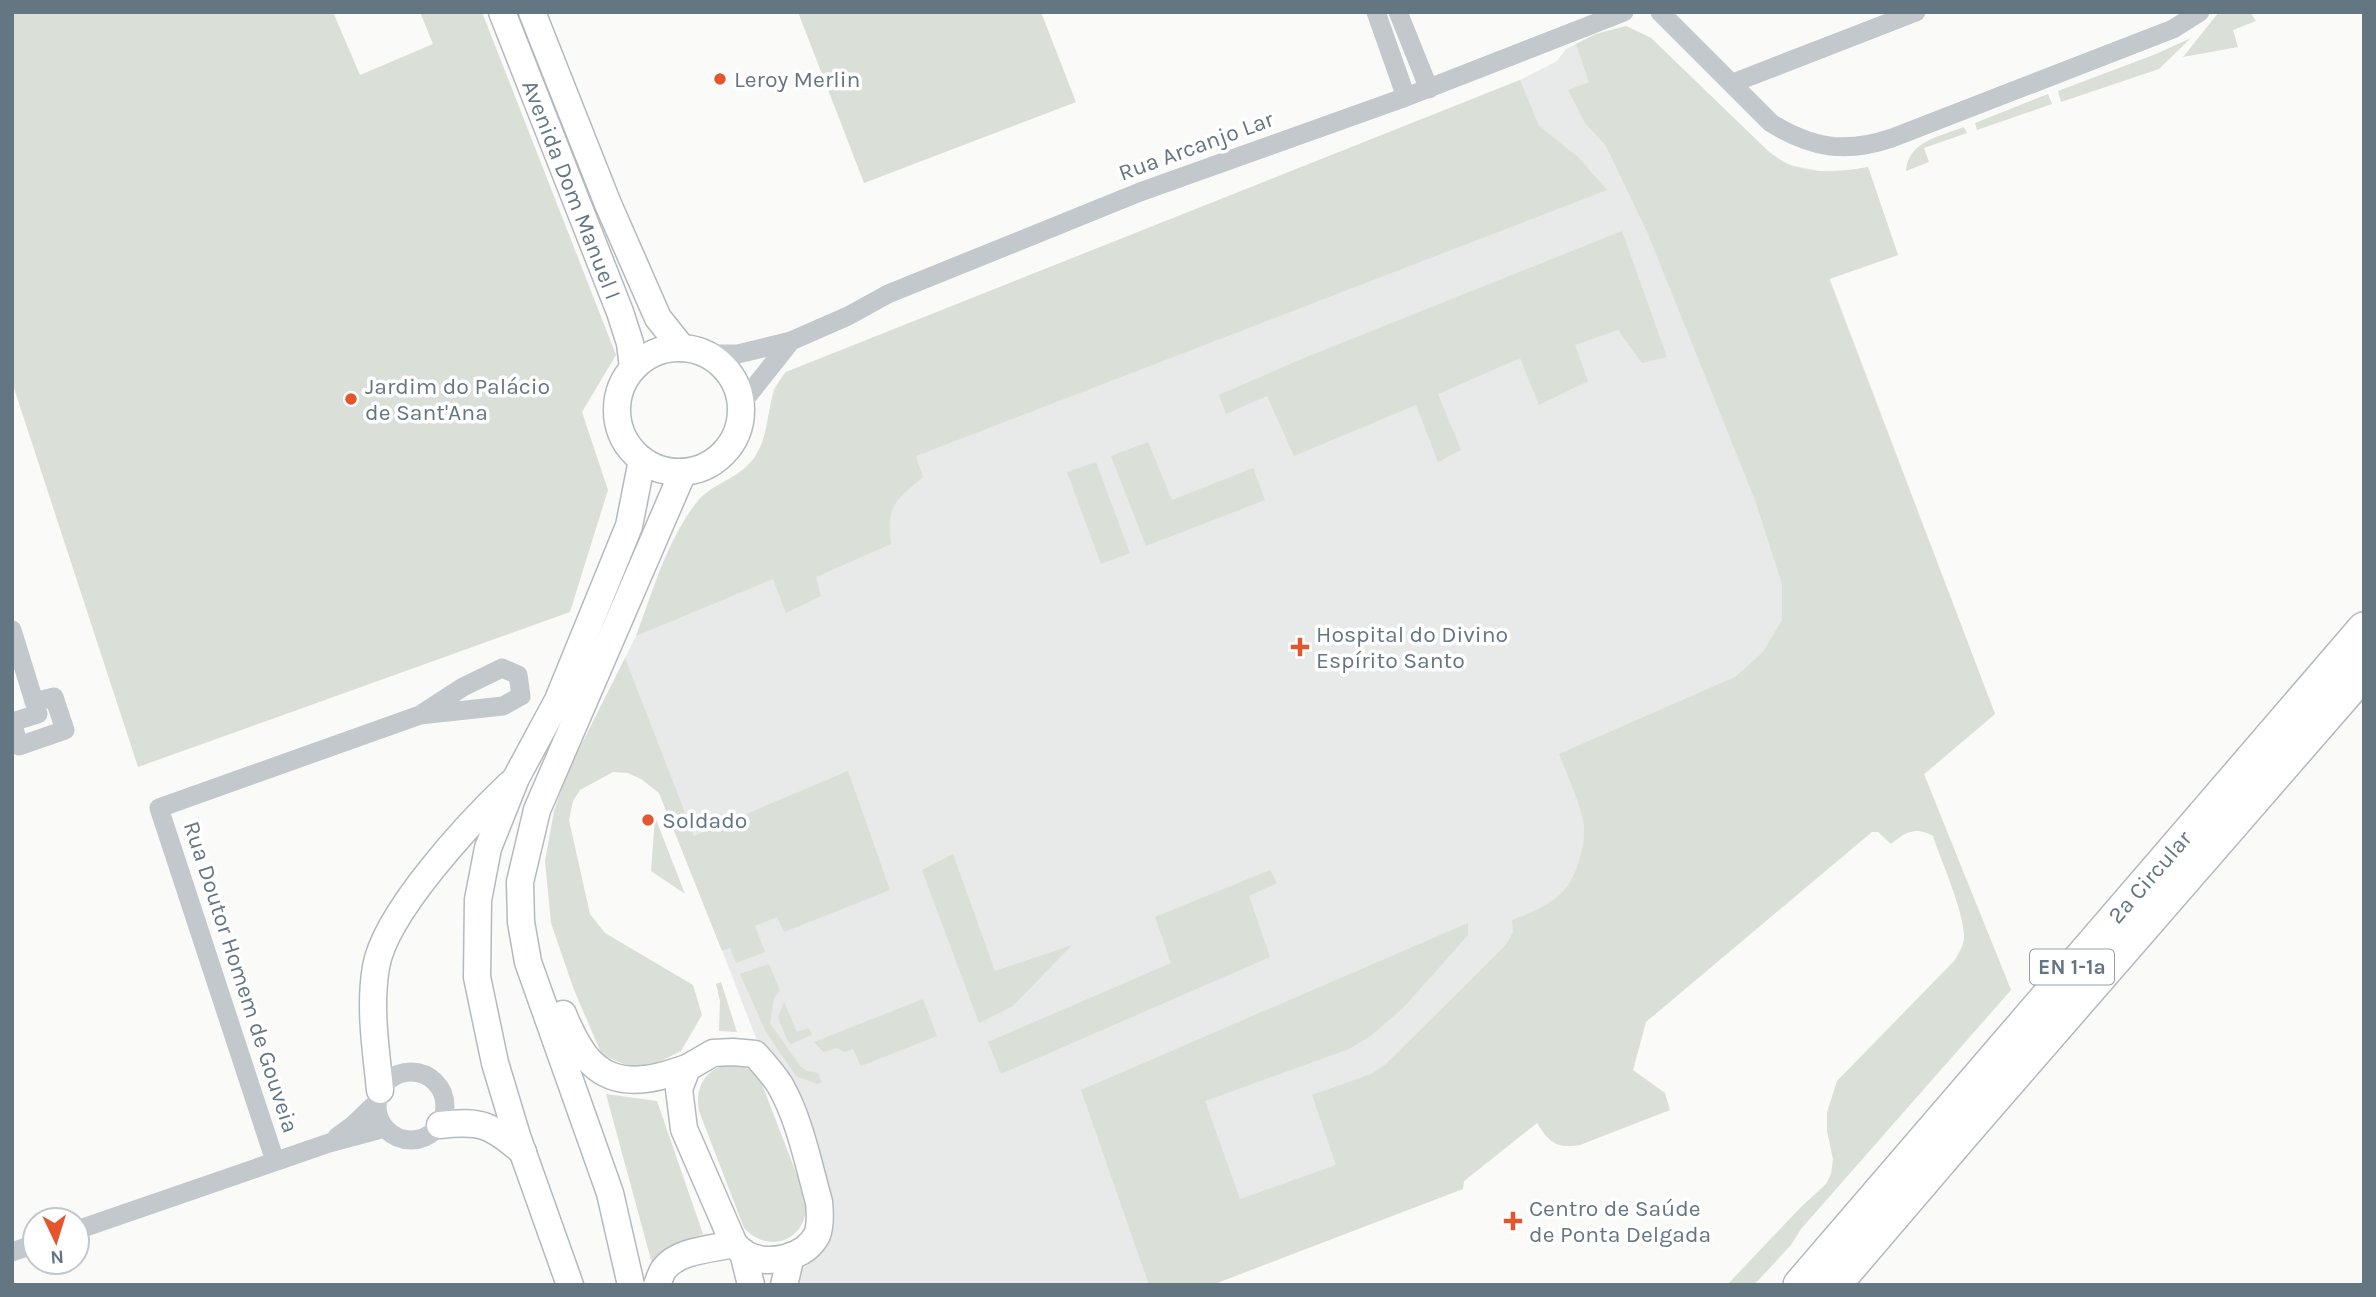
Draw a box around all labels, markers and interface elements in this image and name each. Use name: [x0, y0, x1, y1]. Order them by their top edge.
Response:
place label: Leroy Merlin: [734, 66, 860, 93]
marker: Leroy Merlin: [712, 71, 728, 87]
street label: Avenida Dom Manuel I: [517, 76, 627, 303]
street label: Rua Arcanjo Lar: [1115, 105, 1278, 187]
place label: Jardim do Palácio de Sant'Ana: [365, 373, 550, 426]
marker: Jardim do Palácio de Sant'Ana: [343, 391, 359, 407]
place label: Hospital do Divino Espírito Santo: [1316, 621, 1508, 674]
marker: Hospital do Divino Espírito Santo: [1290, 637, 1310, 657]
place label: Soldado: [662, 807, 747, 834]
marker: Soldado: [640, 812, 656, 828]
street label: Rua Doutor Homem de Gouveia: [178, 818, 304, 1136]
street label: 2ª Circular: [2102, 825, 2198, 929]
road number: EN 1-1ª: [2030, 950, 2114, 984]
place label: Centro de Saúde de Ponta Delgada: [1529, 1195, 1711, 1248]
north arrow: [21, 1206, 91, 1276]
marker: Centro de Saúde de Ponta Delgada: [1503, 1211, 1523, 1231]
text: N: [50, 1246, 65, 1268]

